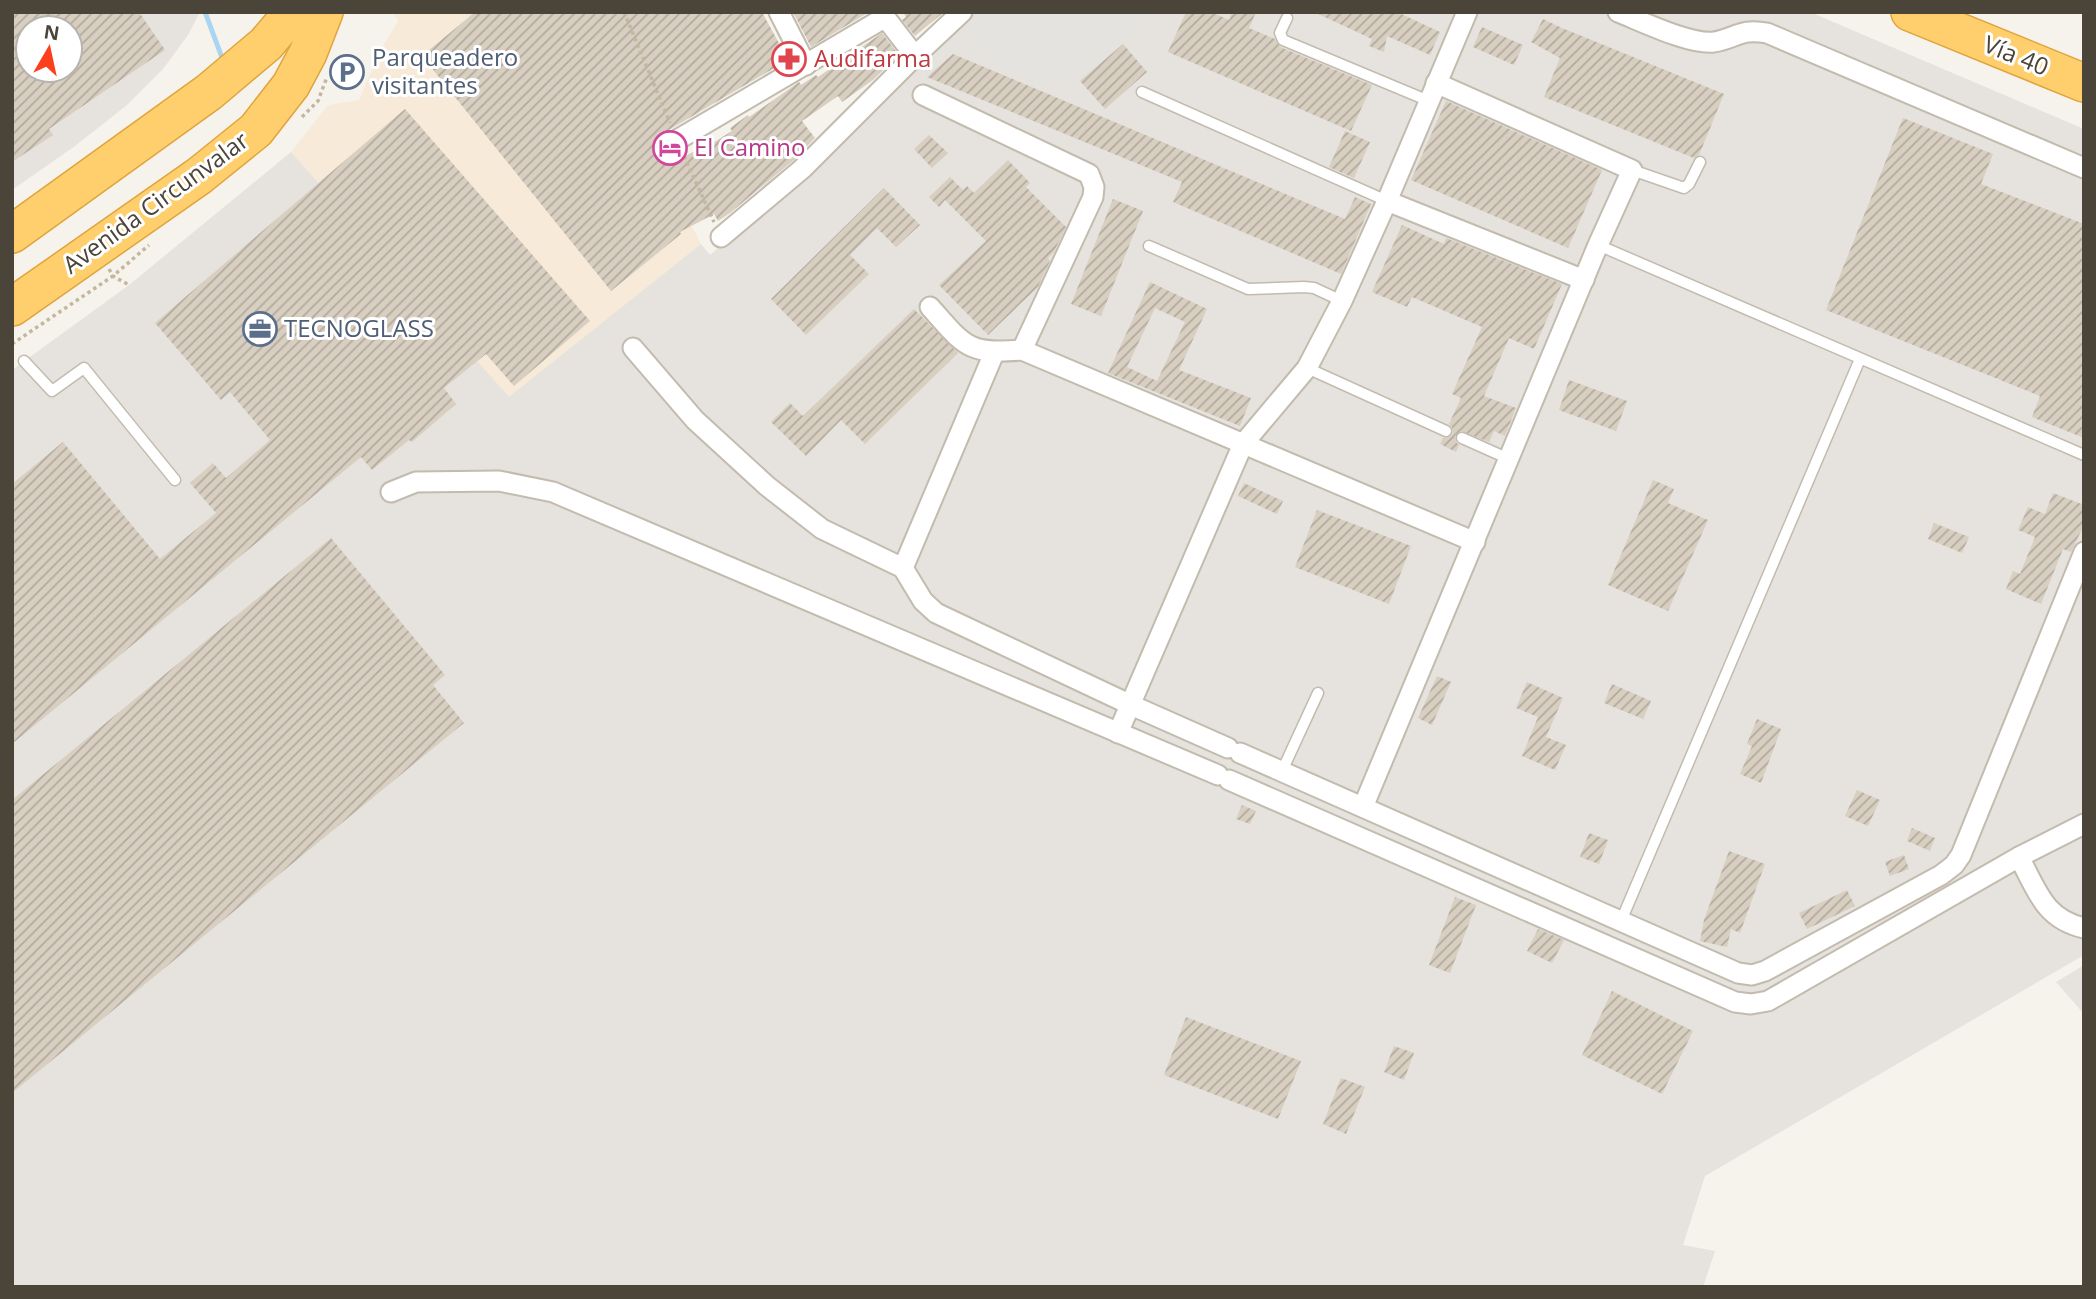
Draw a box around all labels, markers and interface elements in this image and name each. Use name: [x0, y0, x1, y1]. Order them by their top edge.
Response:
north arrow: [14, 14, 84, 84]
text: N: [42, 18, 61, 46]
street label: Vía 40: [1979, 27, 2054, 83]
place label: Parqueadero visitantes: [372, 40, 518, 101]
pharmacy icon: Audifarma: [770, 40, 808, 78]
place label: Audifarma: [814, 41, 931, 74]
parking icon: Parqueadero visitantes: [328, 53, 366, 91]
street label: Avenida Circunvalar: [56, 123, 255, 280]
hotel icon: El Camino: [651, 129, 689, 167]
place label: El Camino: [694, 130, 806, 163]
office icon: TECNOGLASS: [241, 310, 279, 348]
place label: TECNOGLASS: [284, 311, 434, 344]

